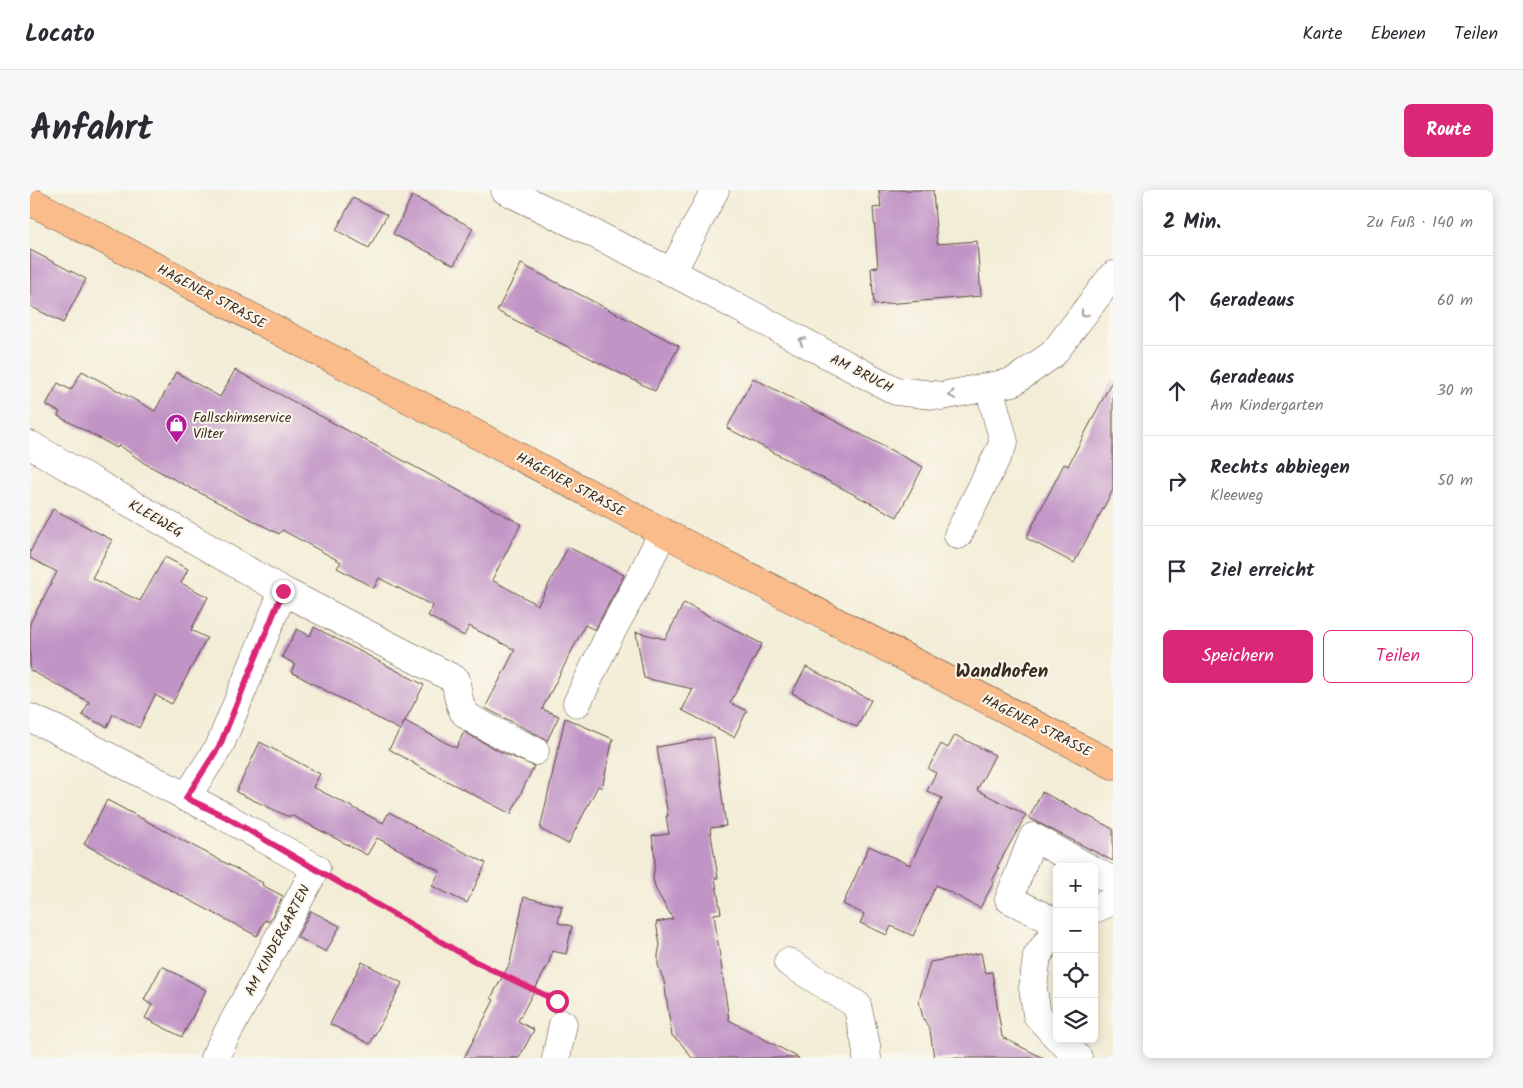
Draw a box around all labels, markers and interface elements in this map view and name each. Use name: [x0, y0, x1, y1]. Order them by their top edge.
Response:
text: Locato: [25, 15, 95, 54]
text: Karte: [1302, 20, 1343, 49]
text: Ebenen: [1371, 20, 1426, 49]
text: Teilen: [1454, 20, 1498, 49]
text: Anfahrt: [30, 102, 153, 158]
button: Route: [1404, 104, 1493, 157]
text: 2 Min.: [1163, 206, 1221, 239]
text: Zu Fuß · 140 m: [1366, 210, 1473, 235]
street label: HAGENER STRASSE: [153, 259, 271, 335]
text: Geradeaus: [1210, 286, 1295, 316]
icon: ahead: [1163, 287, 1191, 315]
text: 60 m: [1437, 288, 1473, 313]
one-way arrow: [1081, 308, 1090, 318]
one-way arrow: [798, 337, 807, 347]
street label: AM BRUCH: [826, 349, 897, 399]
text: Geradeaus: [1210, 363, 1295, 393]
icon: ahead: [1163, 377, 1191, 405]
text: 30 m: [1437, 378, 1473, 403]
one-way arrow: [947, 389, 956, 399]
text: Am Kindergarten: [1210, 393, 1323, 418]
place label: Fallschirmservice Vilter: [193, 407, 292, 445]
shop icon: Fallschirmservice Vilter: [165, 413, 189, 444]
street label: HAGENER STRASSE: [512, 447, 630, 523]
text: Rechts abbiegen: [1210, 453, 1350, 483]
icon: right: [1163, 467, 1191, 495]
text: 50 m: [1437, 468, 1473, 493]
text: Kleeweg: [1210, 483, 1263, 508]
street label: KLEEWEG: [124, 494, 187, 543]
text: Ziel erreicht: [1210, 556, 1315, 586]
icon: arrive: [1163, 557, 1191, 585]
route end: [272, 580, 295, 603]
button: Speichern: [1163, 630, 1313, 683]
button: Teilen: [1323, 630, 1473, 683]
district label: Wandhofen: [956, 657, 1048, 687]
street label: HAGENER STRASSE: [978, 689, 1096, 763]
map controls: [1053, 863, 1098, 1043]
button: +: [1053, 863, 1098, 908]
street label: AM KINDERGARTEN: [239, 881, 317, 1000]
button: −: [1053, 908, 1098, 953]
button: locate: [1053, 953, 1098, 998]
route start: [546, 990, 569, 1013]
button: layers: [1053, 998, 1098, 1043]

